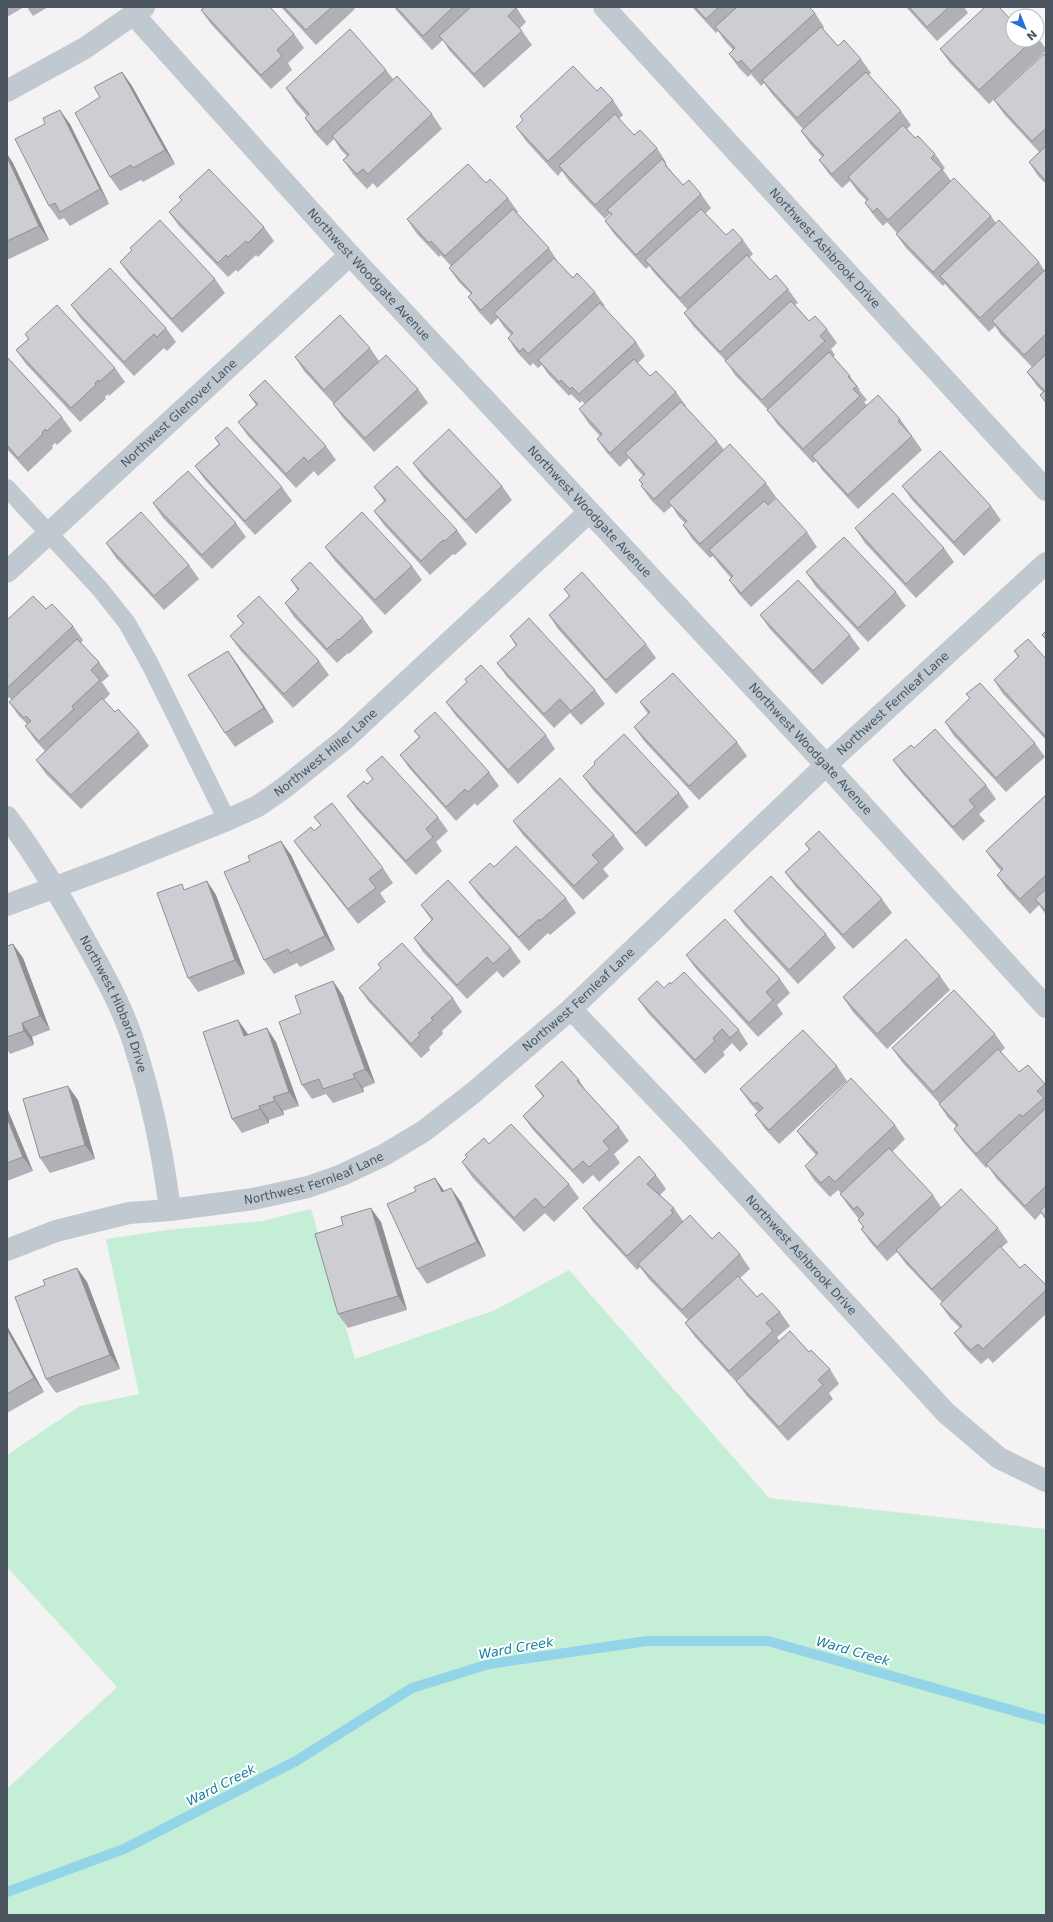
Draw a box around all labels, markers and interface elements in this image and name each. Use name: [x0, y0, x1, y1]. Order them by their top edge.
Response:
north arrow: [1005, 8, 1045, 48]
text: N: [1024, 27, 1039, 43]
street label: Northwest Ashbrook Drive: [766, 185, 883, 311]
street label: Northwest Woodgate Avenue: [305, 206, 433, 343]
street label: Northwest Glenover Lane: [118, 356, 240, 470]
street label: Northwest Woodgate Avenue: [525, 443, 654, 580]
street label: Northwest Fernleaf Lane: [834, 649, 952, 758]
street label: Northwest Woodgate Avenue: [746, 680, 875, 818]
street label: Northwest Hiller Lane: [271, 706, 380, 800]
street label: Northwest Hibbard Drive: [77, 933, 149, 1074]
street label: Northwest Fernleaf Lane: [520, 945, 637, 1054]
street label: Northwest Fernleaf Lane: [243, 1149, 386, 1207]
street label: Northwest Ashbrook Drive: [743, 1192, 860, 1318]
water label: Ward Creek: [815, 1633, 892, 1669]
water label: Ward Creek: [477, 1634, 555, 1662]
water label: Ward Creek: [184, 1761, 259, 1809]

